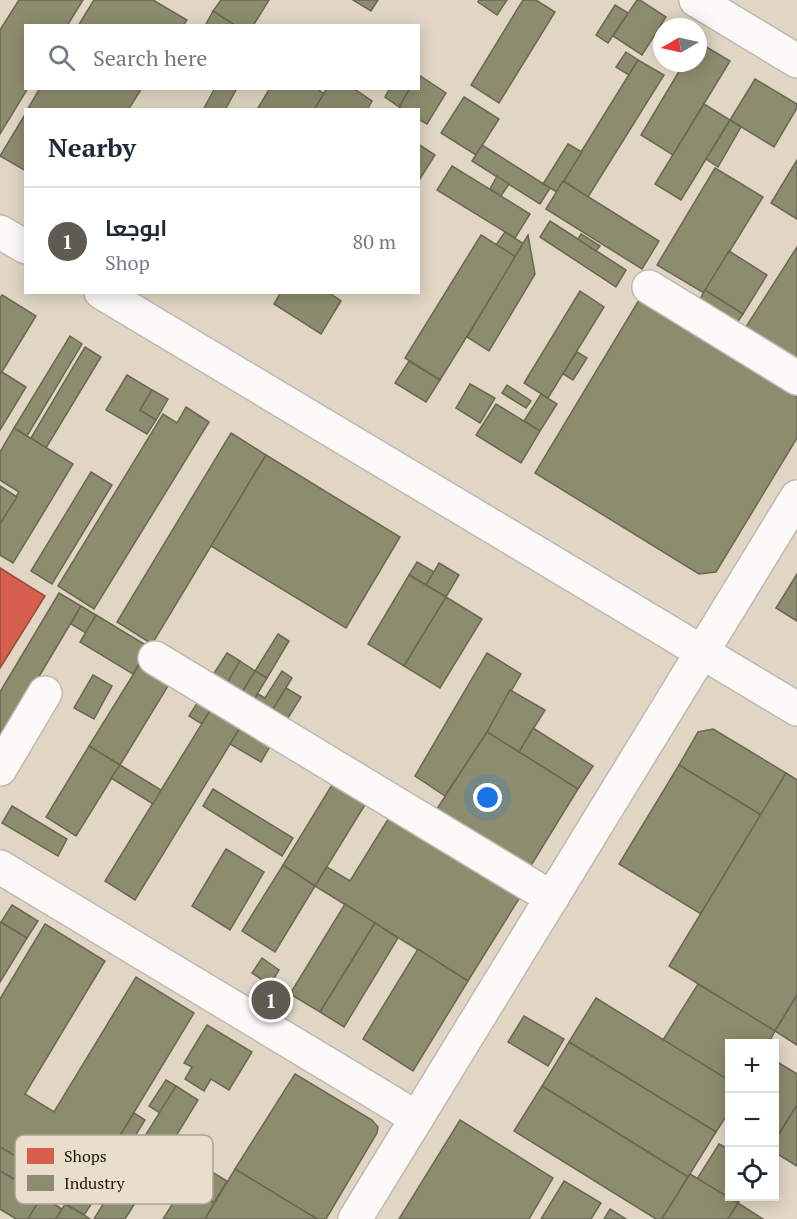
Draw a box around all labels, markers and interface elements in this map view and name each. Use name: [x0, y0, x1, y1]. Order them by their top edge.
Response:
north arrow: [653, 18, 707, 72]
search box: [24, 24, 420, 90]
icon: search: [45, 41, 78, 74]
text: Search here: [93, 43, 207, 72]
text: Nearby: [48, 130, 136, 164]
text: ابوجعا: [105, 213, 167, 242]
text: 1: [62, 228, 73, 255]
text: 80 m: [353, 228, 396, 255]
text: Shop: [105, 249, 150, 276]
your location: [473, 783, 502, 812]
pin: 1: [252, 978, 290, 1022]
map controls: [725, 1039, 779, 1201]
button: +: [725, 1039, 779, 1093]
button: −: [725, 1093, 779, 1147]
legend: [15, 1135, 213, 1204]
text: Shops: [64, 1145, 107, 1167]
button: locate: [725, 1147, 779, 1201]
text: Industry: [64, 1172, 125, 1194]

